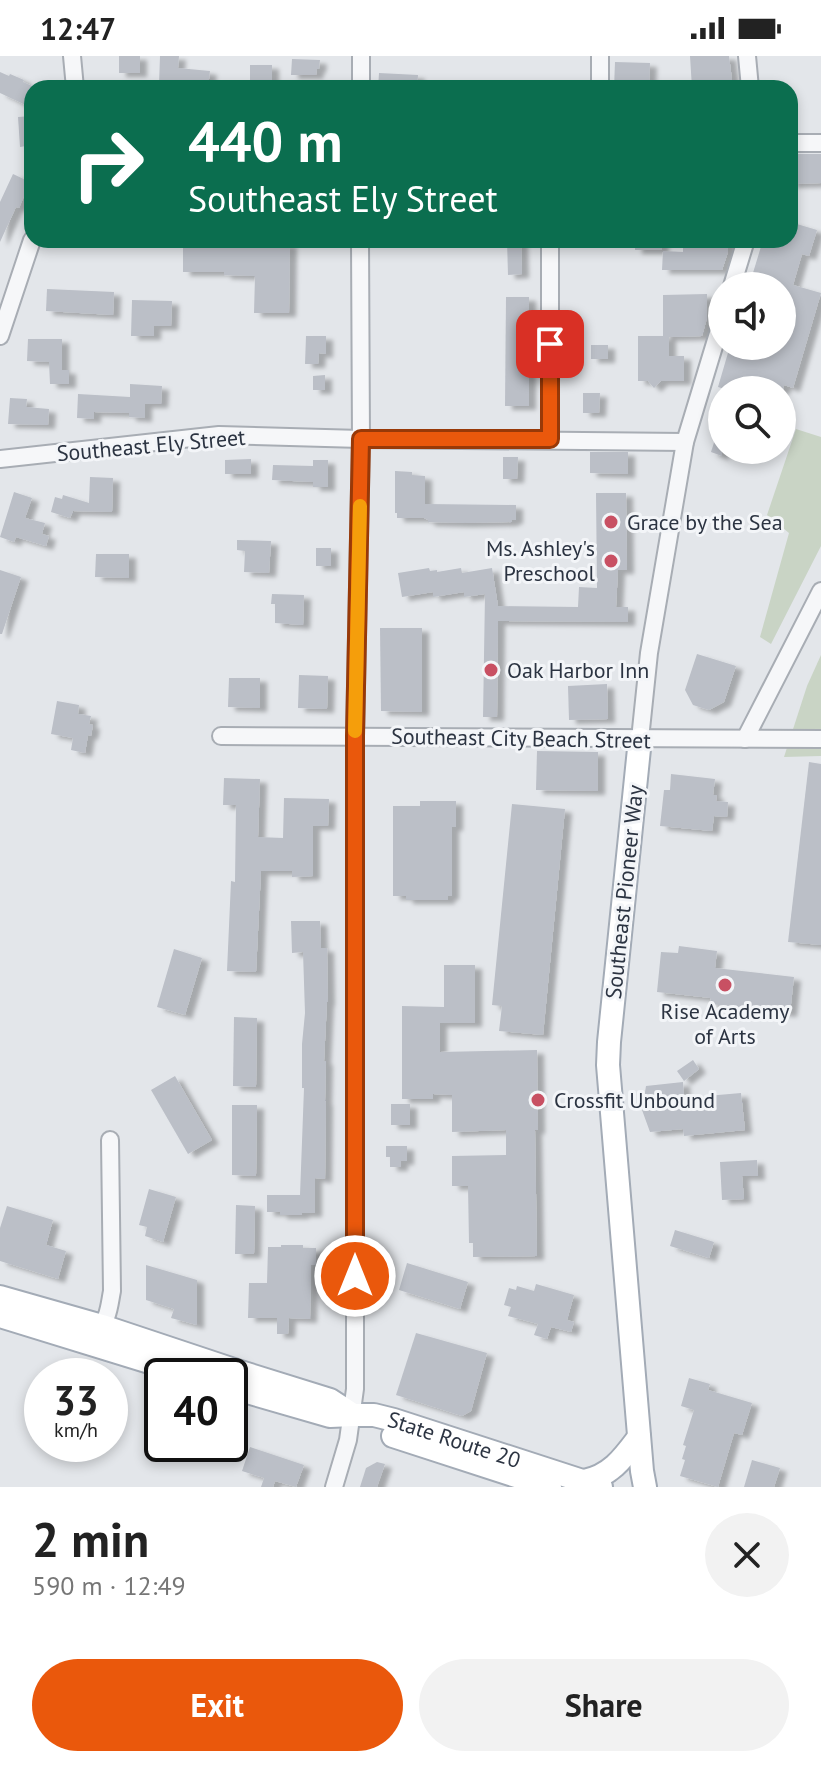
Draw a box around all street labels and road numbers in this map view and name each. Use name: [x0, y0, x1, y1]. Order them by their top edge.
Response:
street label: Southeast Ely Street: [56, 423, 247, 467]
street label: Southeast City Beach Street: [391, 722, 652, 754]
street label: Southeast Pioneer Way: [599, 783, 649, 1000]
street label: State Route 20: [385, 1405, 524, 1474]

